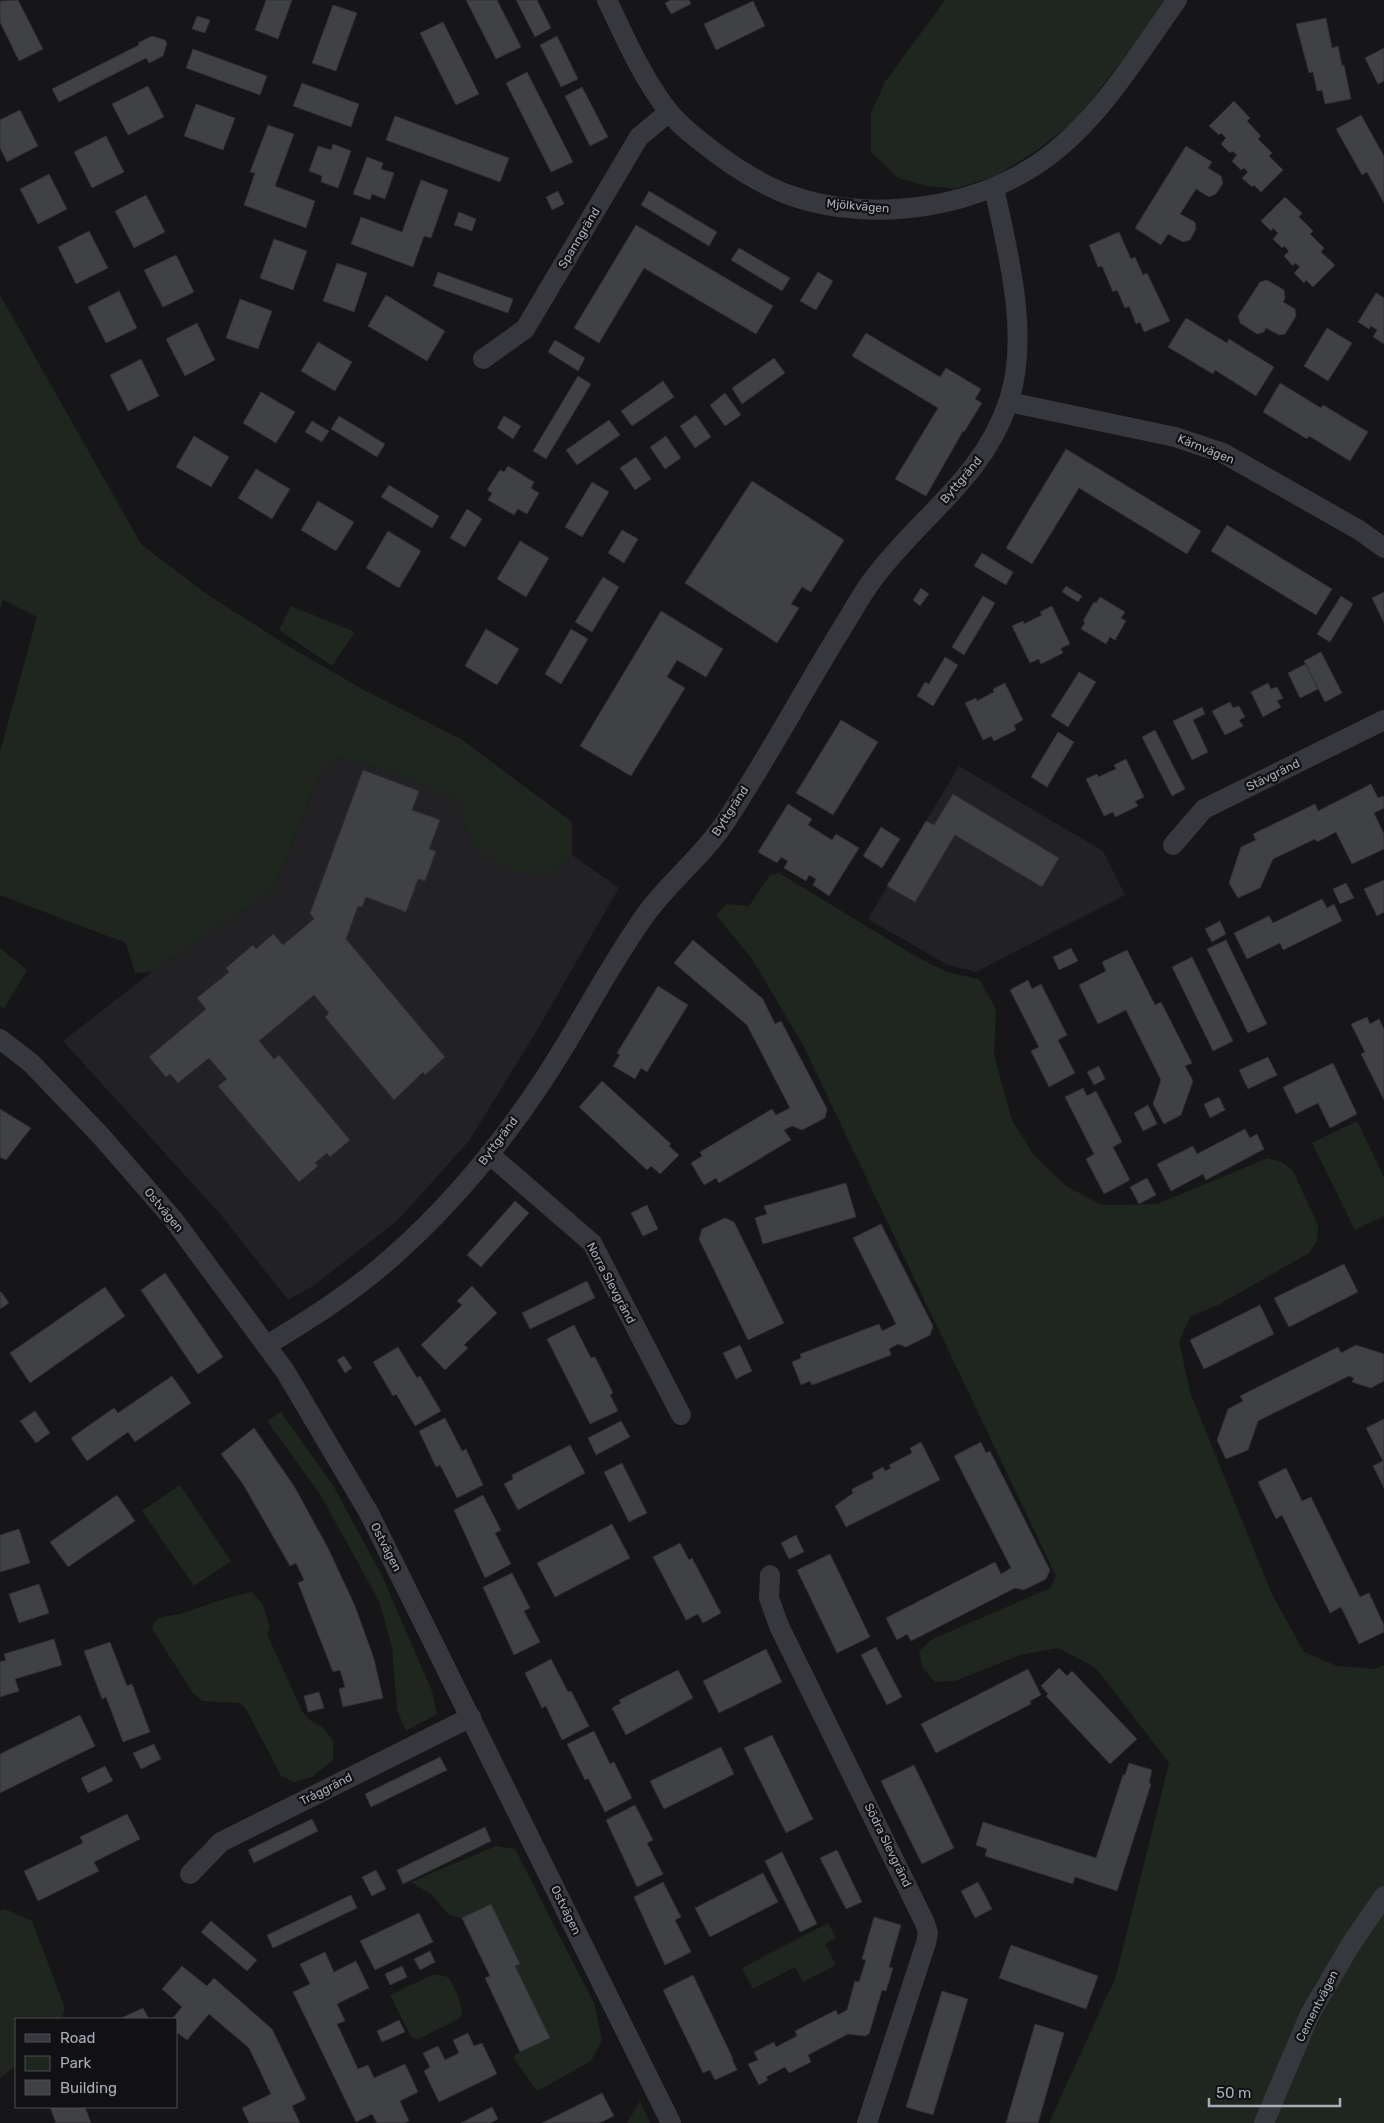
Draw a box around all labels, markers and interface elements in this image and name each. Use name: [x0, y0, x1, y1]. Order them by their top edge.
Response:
street label: Mjölkvägen: [826, 196, 890, 216]
street label: Spanngränd: [555, 205, 603, 271]
street label: Kärnvägen: [1176, 431, 1236, 467]
street label: Byttgränd: [937, 454, 985, 506]
street label: Stävgränd: [1244, 756, 1302, 794]
street label: Byttgränd: [709, 783, 751, 839]
street label: Byttgränd: [475, 1114, 521, 1168]
street label: Ostvägen: [142, 1185, 186, 1235]
street label: Norra Slevgränd: [584, 1240, 638, 1326]
street label: Ostvägen: [368, 1520, 404, 1574]
street label: Tråggränd: [297, 1770, 355, 1808]
street label: Södra Slevgränd: [862, 1801, 914, 1889]
street label: Ostvägen: [548, 1883, 584, 1937]
street label: Cementvägen: [1293, 1968, 1341, 2044]
legend: [15, 2018, 178, 2108]
text: Road: [60, 2029, 96, 2047]
text: Park: [60, 2054, 91, 2072]
scale bar: [1209, 2076, 1340, 2108]
text: Building: [60, 2079, 117, 2097]
text: 50 m: [1216, 2084, 1251, 2102]

